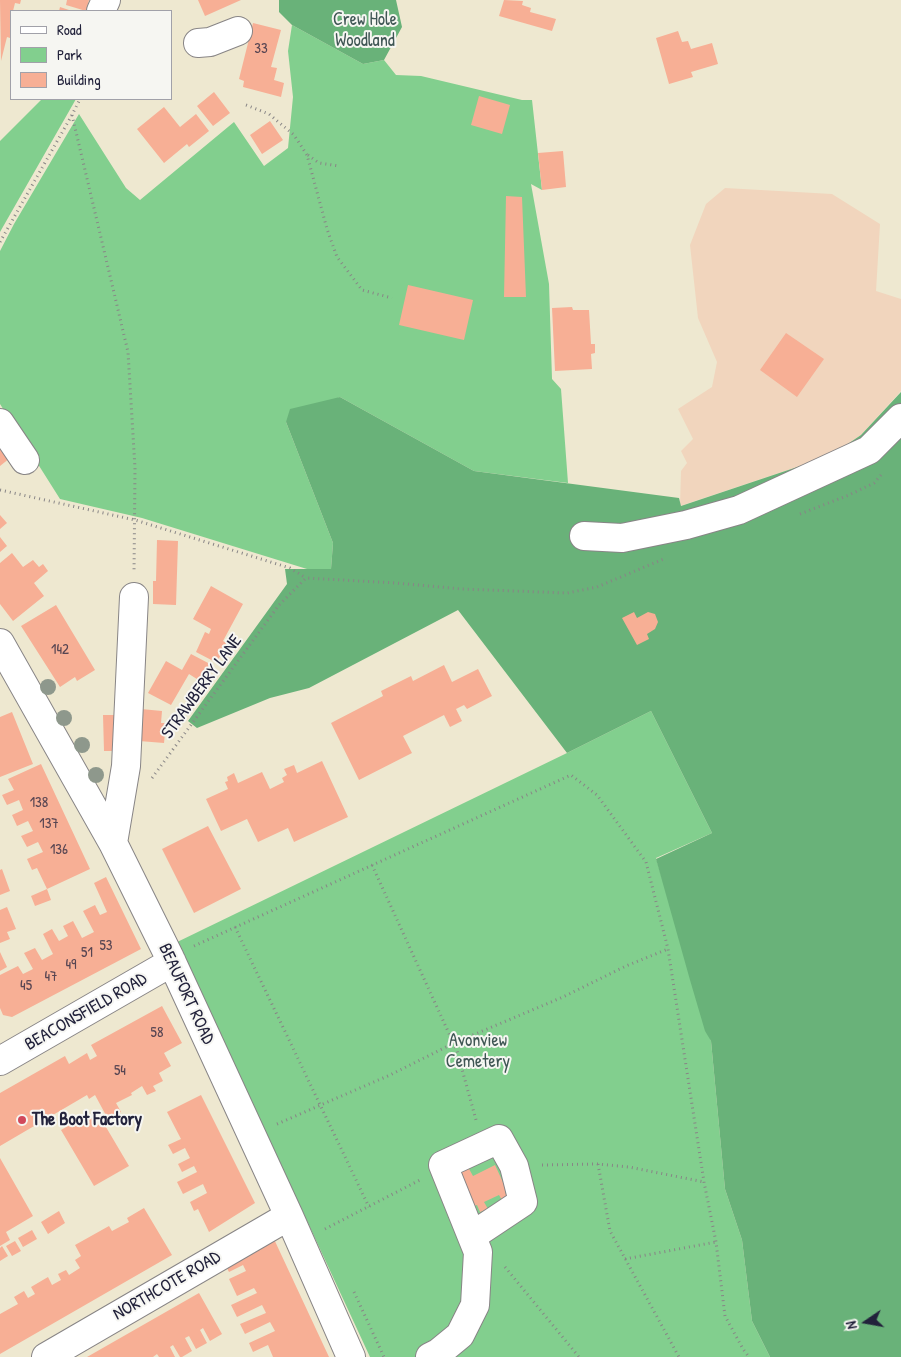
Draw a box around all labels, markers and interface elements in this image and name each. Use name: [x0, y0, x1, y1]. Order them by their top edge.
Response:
park label: Crew Hole Woodland: [333, 9, 397, 52]
legend: [10, 10, 172, 100]
text: Road: [57, 19, 82, 40]
house number: 33: [254, 40, 268, 58]
text: Park: [57, 44, 82, 65]
text: Building: [57, 69, 101, 90]
street label: STRAWBERRY LANE: [157, 631, 247, 743]
house number: 142: [51, 641, 69, 659]
house number: 138: [30, 794, 48, 812]
house number: 137: [39, 815, 59, 833]
house number: 136: [50, 841, 68, 859]
house number: 53: [99, 937, 113, 955]
street label: BEAUFORT ROAD: [153, 940, 219, 1048]
house number: 51: [81, 944, 93, 962]
house number: 49: [65, 956, 77, 974]
street label: BEACONSFIELD ROAD: [21, 968, 151, 1056]
house number: 47: [44, 968, 58, 986]
house number: 45: [20, 977, 32, 995]
house number: 58: [151, 1024, 163, 1042]
park label: Avonview Cemetery: [446, 1030, 510, 1072]
house number: 54: [114, 1062, 126, 1080]
place label: The Boot Factory: [32, 1109, 142, 1131]
marker: The Boot Factory: [16, 1114, 28, 1126]
street label: NORTHCOTE ROAD: [109, 1247, 225, 1325]
north arrow: [841, 1297, 891, 1347]
text: N: [841, 1320, 861, 1331]

